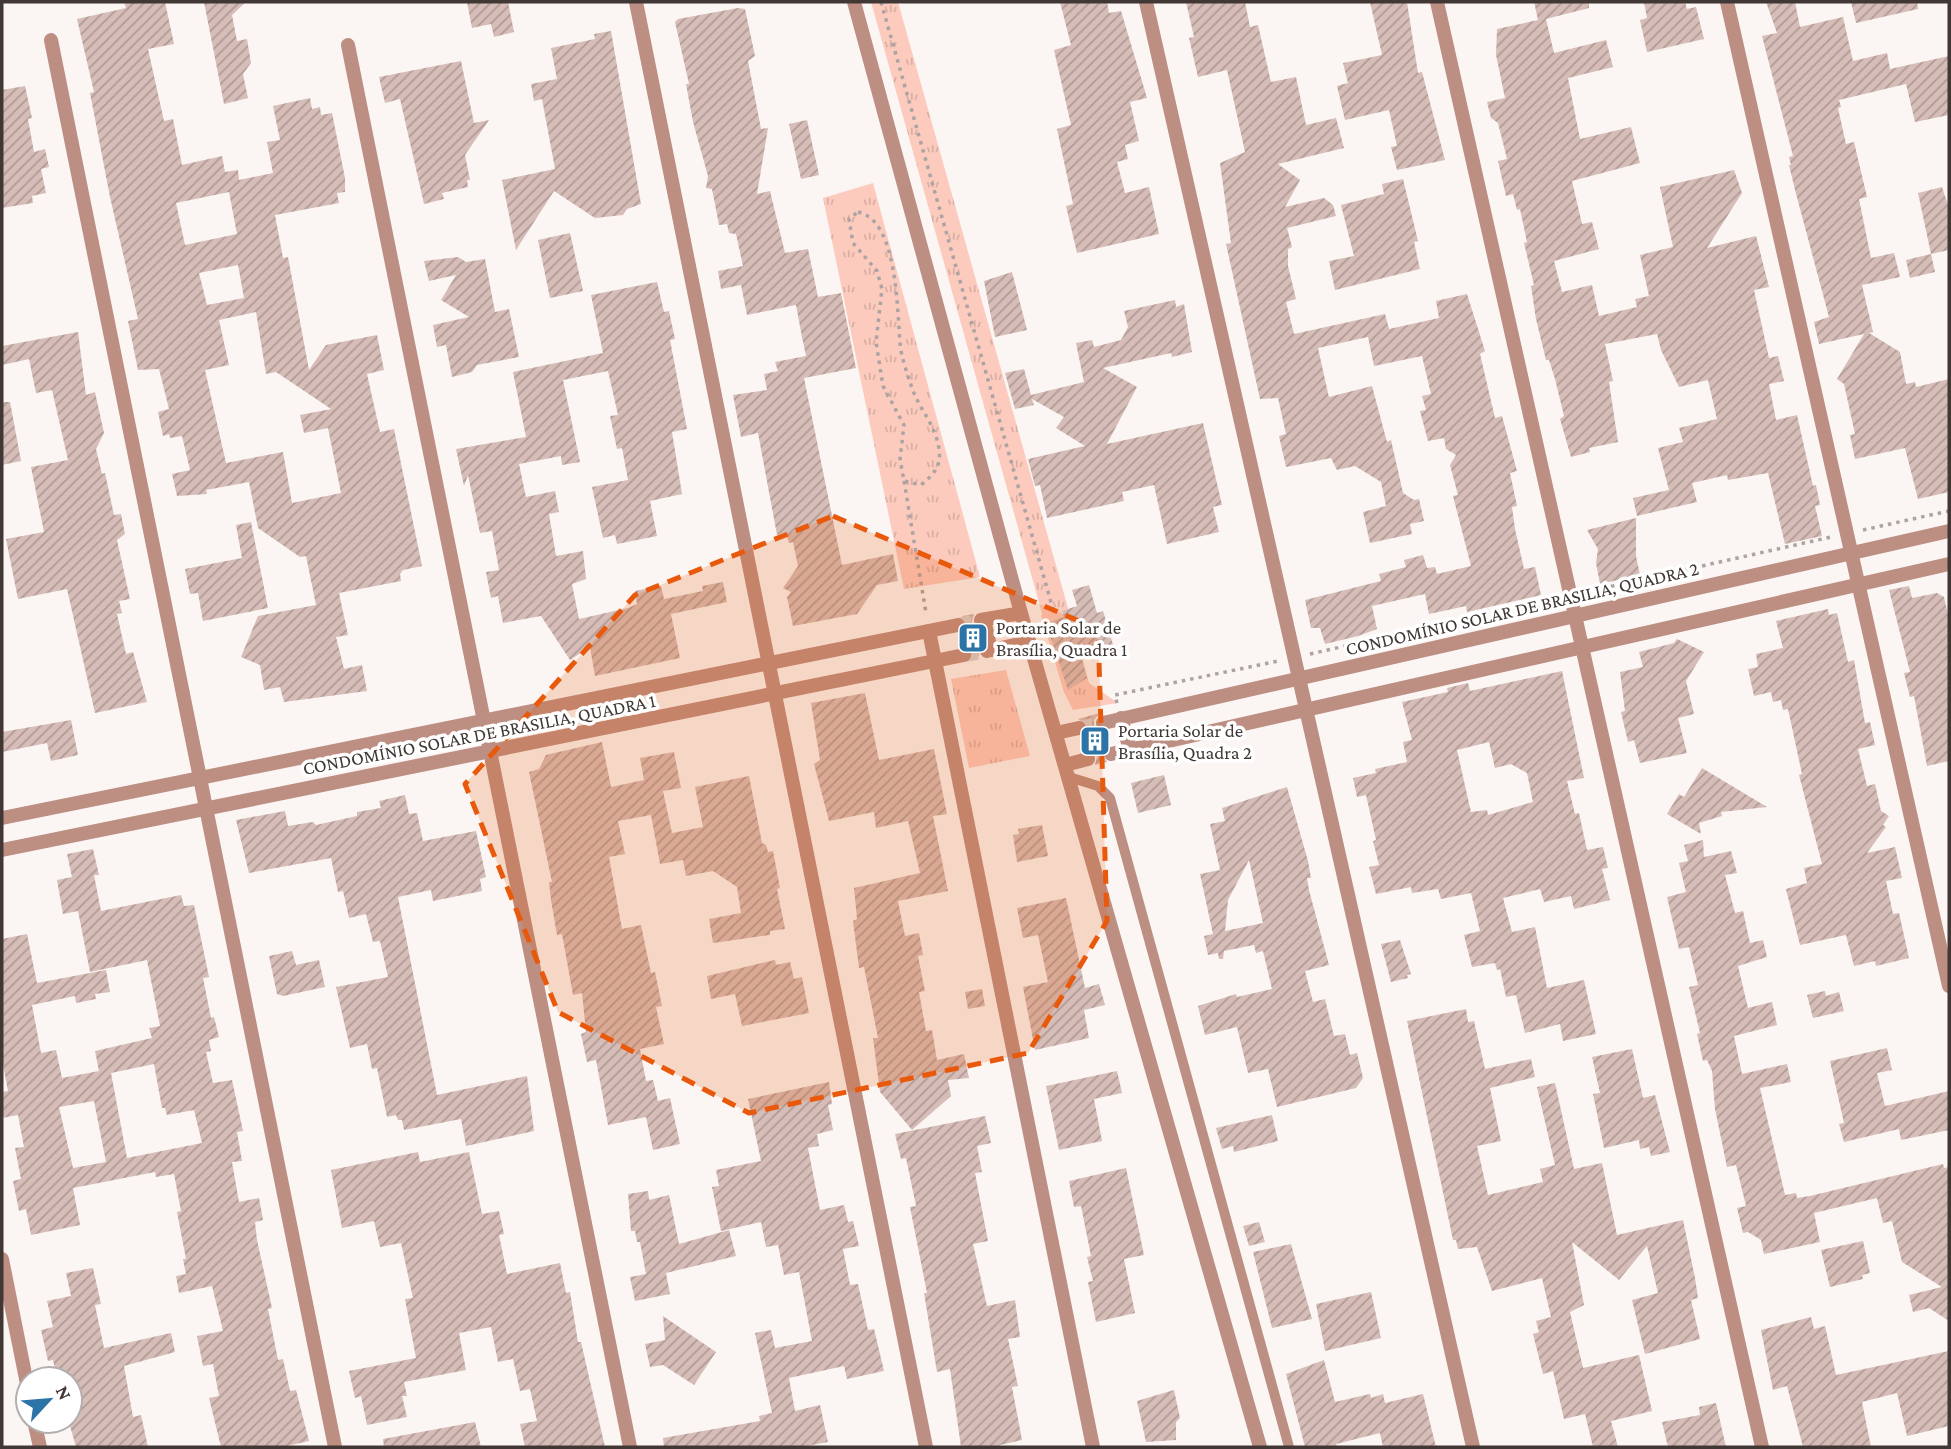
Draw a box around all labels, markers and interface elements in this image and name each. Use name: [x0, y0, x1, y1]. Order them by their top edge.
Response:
street label: CONDOMÍNIO SOLAR DE BRASILIA, QUADRA 2: [1344, 558, 1701, 659]
place label: Portaria Solar de Brasília, Quadra 1: [996, 617, 1127, 660]
building icon: Portaria Solar de Brasília, Quadra 1: [956, 621, 990, 655]
street label: CONDOMÍNIO SOLAR DE BRASILIA, QUADRA 1: [301, 690, 657, 779]
place label: Portaria Solar de Brasília, Quadra 2: [1118, 720, 1252, 763]
building icon: Portaria Solar de Brasília, Quadra 2: [1078, 724, 1112, 758]
north arrow: [14, 1365, 84, 1435]
text: N: [52, 1382, 76, 1403]

